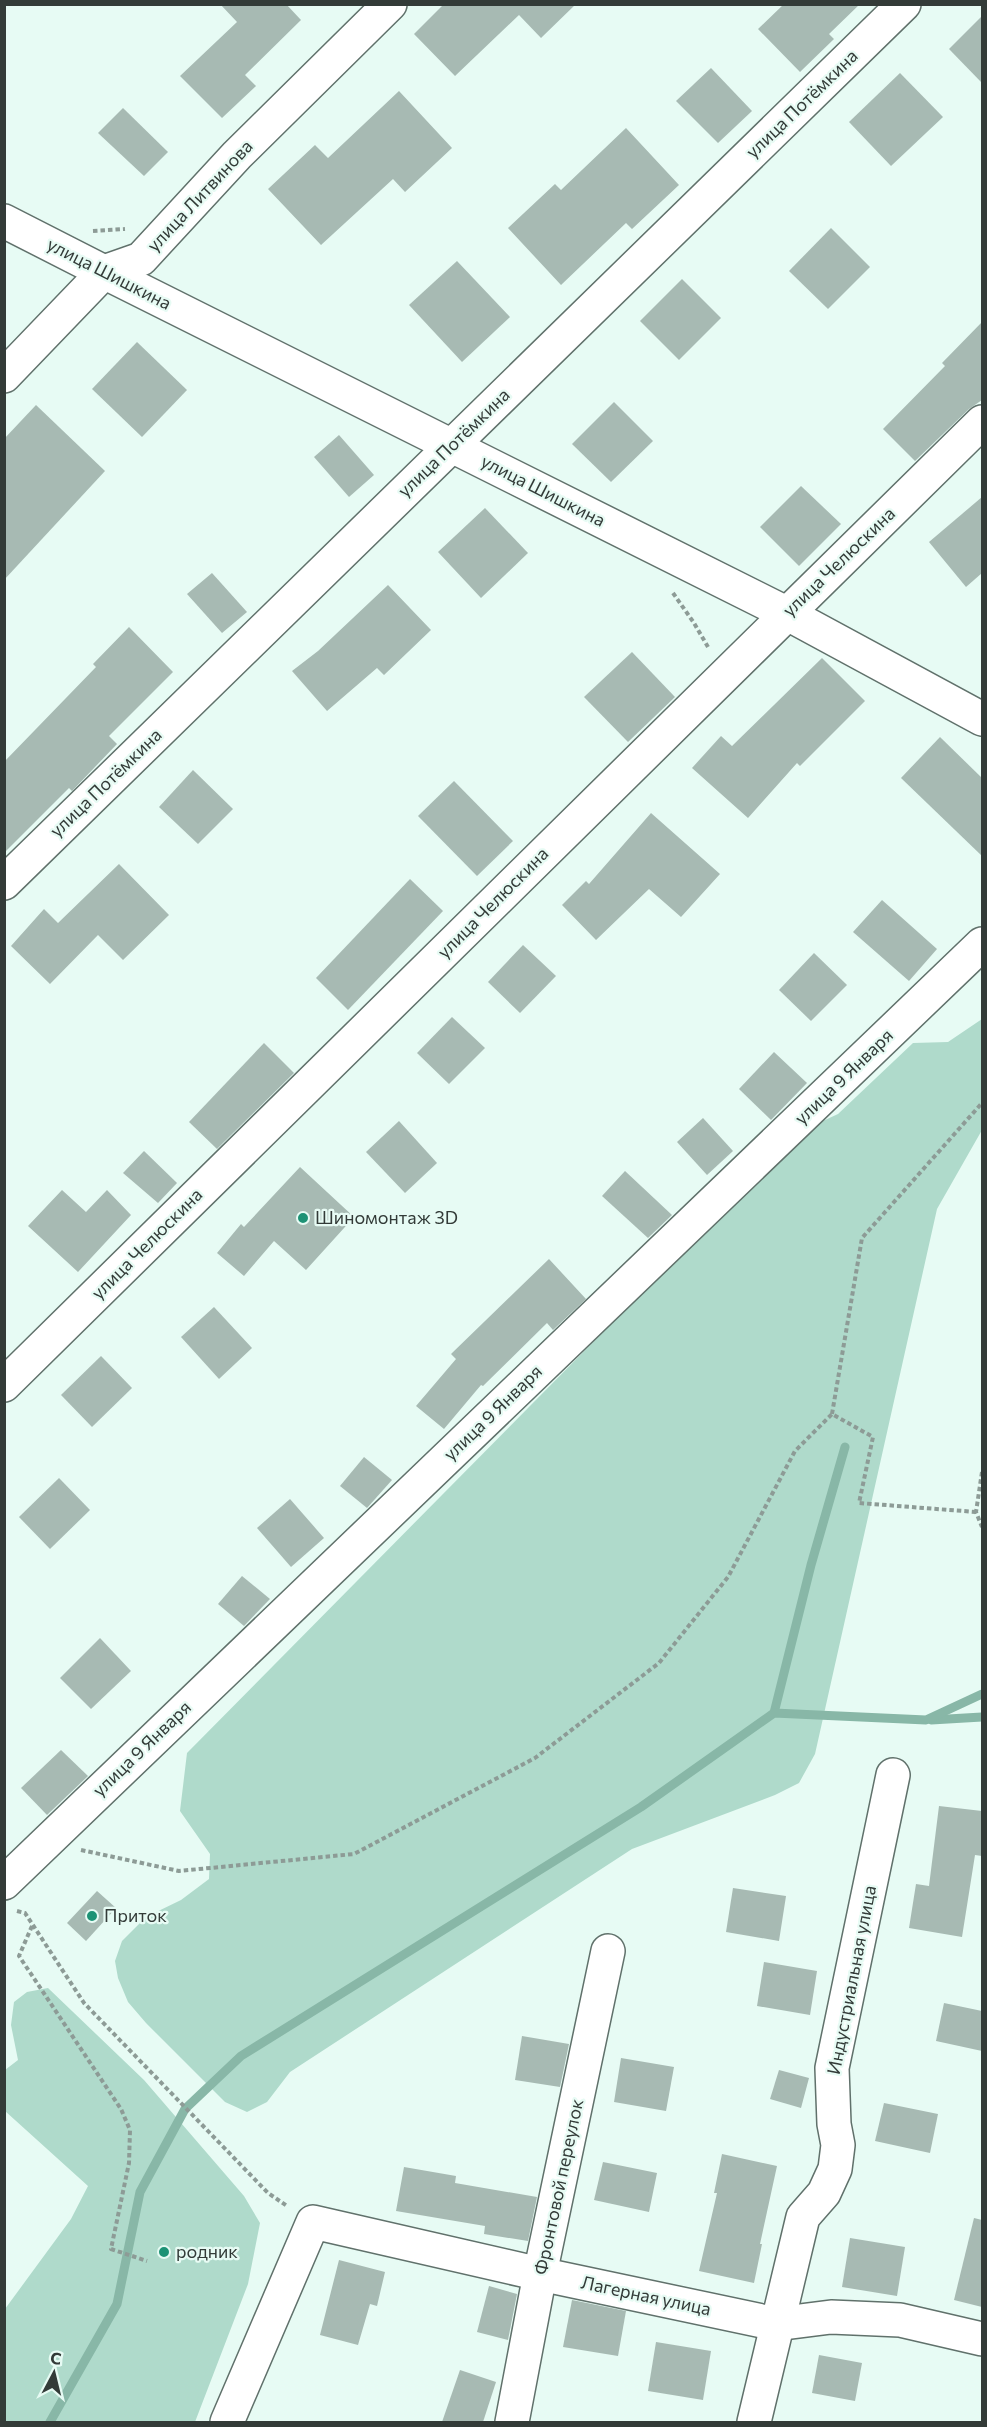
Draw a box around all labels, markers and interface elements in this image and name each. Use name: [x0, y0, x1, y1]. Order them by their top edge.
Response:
street label: улица Потёмкина: [741, 44, 862, 162]
street label: улица Литвинова: [142, 135, 257, 256]
street label: улица Шишкина: [44, 232, 175, 314]
street label: улица Потёмкина: [393, 383, 514, 501]
street label: улица Шишкина: [478, 449, 609, 531]
street label: улица Челюскина: [777, 502, 899, 621]
street label: улица Потёмкина: [45, 723, 166, 841]
street label: улица Челюскина: [432, 842, 552, 962]
street label: улица 9 Января: [790, 1024, 897, 1129]
street label: улица Челюскина: [86, 1183, 206, 1303]
place label: Шиномонтаж 3D: [315, 1206, 458, 1228]
marker: Шиномонтаж 3D: [296, 1211, 310, 1225]
street label: улица 9 Января: [439, 1360, 546, 1465]
street label: улица 9 Января: [88, 1696, 195, 1801]
street label: Индустриальная улица: [822, 1883, 880, 2076]
place label: Приток: [104, 1904, 167, 1926]
marker: Приток: [85, 1909, 99, 1923]
street label: Фронтовой переулок: [529, 2097, 587, 2277]
place label: родник: [176, 2240, 238, 2262]
marker: родник: [157, 2245, 171, 2259]
street label: Лагерная улица: [579, 2271, 713, 2320]
north arrow: [24, 2343, 84, 2403]
text: С: [49, 2348, 63, 2368]

